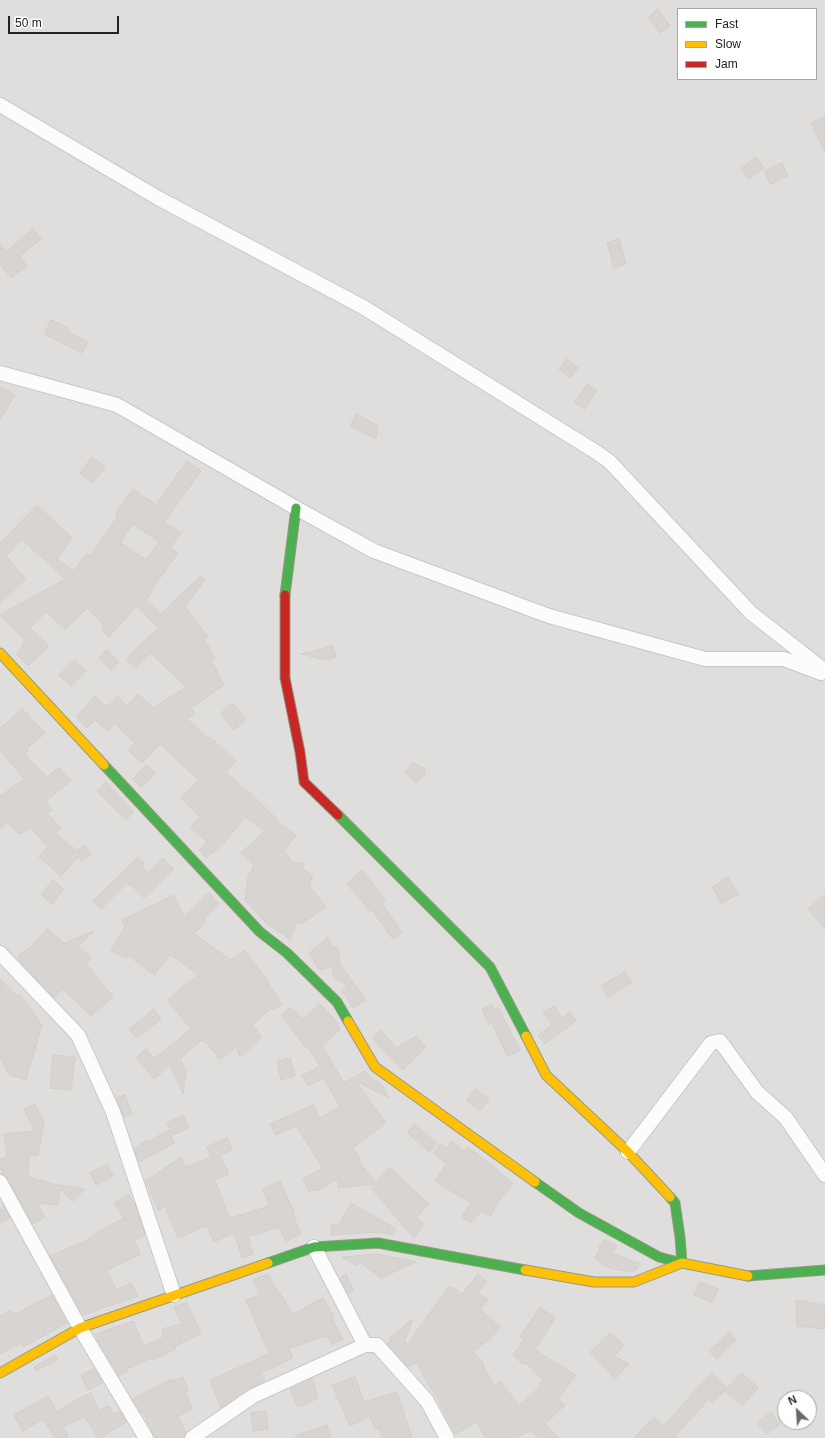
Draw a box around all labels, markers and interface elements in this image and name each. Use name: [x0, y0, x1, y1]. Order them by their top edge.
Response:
scale bar: [10, 8, 121, 34]
legend: [677, 8, 817, 80]
text: 50 m: [15, 16, 42, 30]
text: Fast: [715, 17, 738, 31]
text: Slow: [715, 37, 741, 51]
text: Jam: [715, 57, 738, 71]
north arrow: [777, 1390, 817, 1430]
text: N: [786, 1393, 798, 1407]

